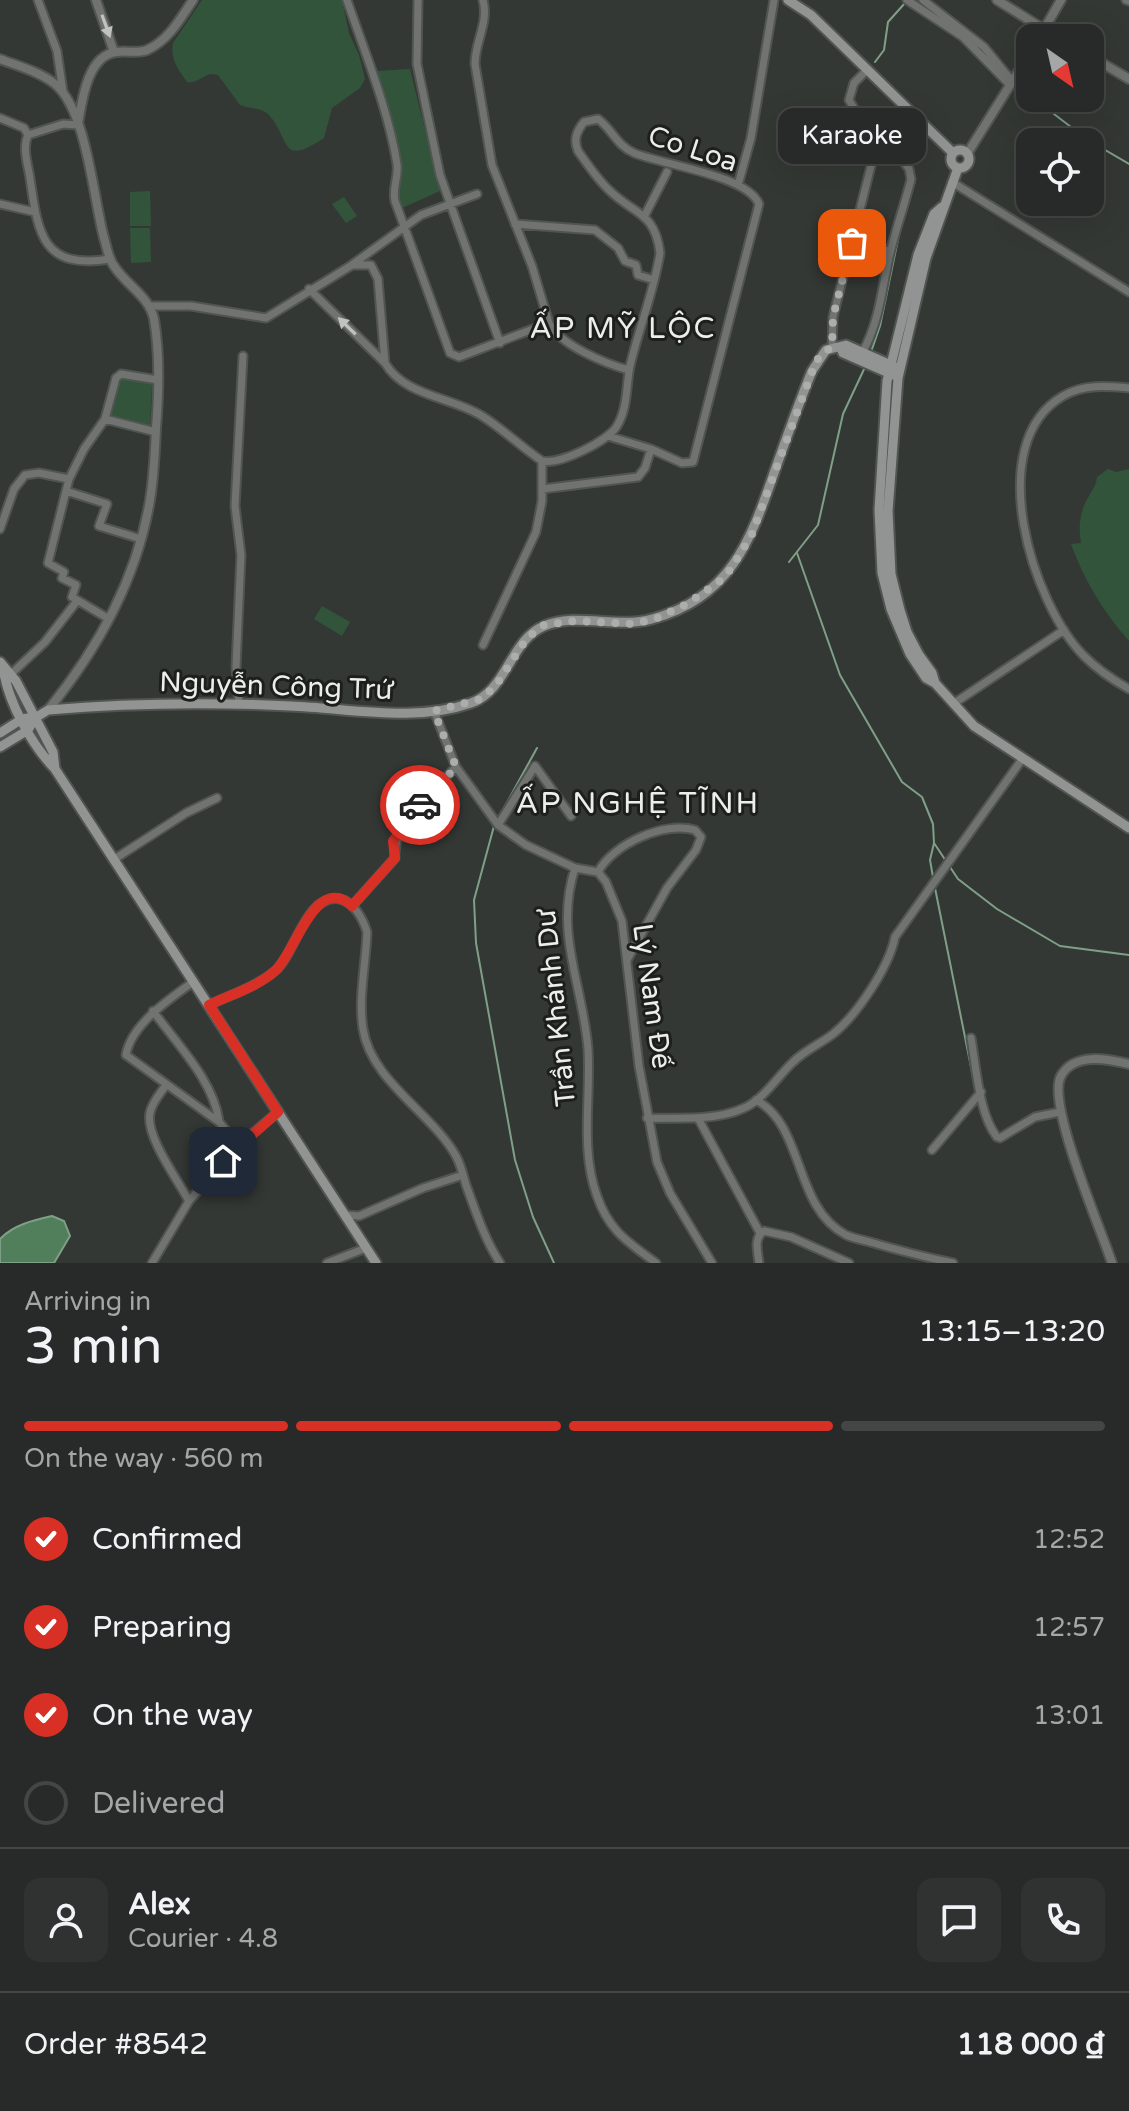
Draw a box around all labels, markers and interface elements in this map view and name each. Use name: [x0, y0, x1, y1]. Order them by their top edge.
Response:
one-way arrow: [100, 14, 113, 38]
north arrow: [1016, 24, 1104, 112]
map controls: [1016, 24, 1104, 216]
callout: Karaoke: [778, 107, 926, 163]
street label: Co Loa: [644, 119, 742, 179]
text: Karaoke: [801, 120, 903, 151]
button: locate: [1016, 128, 1104, 216]
pin: [818, 209, 886, 277]
icon: bag: [830, 221, 874, 265]
district label: ẤP MỸ LỘC: [530, 308, 716, 347]
one-way arrow: [338, 318, 357, 336]
street label: Nguyễn Công Trứ: [159, 665, 395, 707]
courier: [380, 765, 460, 845]
icon: car: [398, 783, 442, 827]
district label: ẤP NGHỆ TĨNH: [516, 783, 760, 822]
street label: Trần Khánh Dư: [529, 906, 583, 1108]
street label: Lý Nam Đế: [625, 921, 679, 1071]
pin: [189, 1127, 257, 1195]
icon: home: [201, 1139, 245, 1183]
text: Arriving in: [24, 1286, 151, 1317]
text: 13:15–13:20: [918, 1313, 1105, 1350]
text: 3 min: [24, 1315, 163, 1378]
text: On the way · 560 m: [24, 1443, 263, 1474]
icon: check: [24, 1517, 68, 1561]
text: Confirmed: [92, 1521, 243, 1558]
text: 12:52: [1033, 1524, 1105, 1555]
icon: check: [24, 1605, 68, 1649]
text: Preparing: [92, 1609, 232, 1646]
text: 12:57: [1033, 1612, 1105, 1643]
icon: check: [24, 1693, 68, 1737]
text: On the way: [92, 1697, 253, 1734]
text: 13:01: [1033, 1700, 1105, 1731]
text: Delivered: [92, 1785, 226, 1822]
button: person: [24, 1878, 108, 1962]
button: chat: [917, 1878, 1001, 1962]
button: phone: [1021, 1878, 1105, 1962]
text: Alex: [128, 1886, 191, 1923]
text: Courier · 4.8: [128, 1923, 278, 1954]
text: Order #8542: [24, 2026, 208, 2063]
text: 118 000 ₫: [957, 2026, 1105, 2063]

